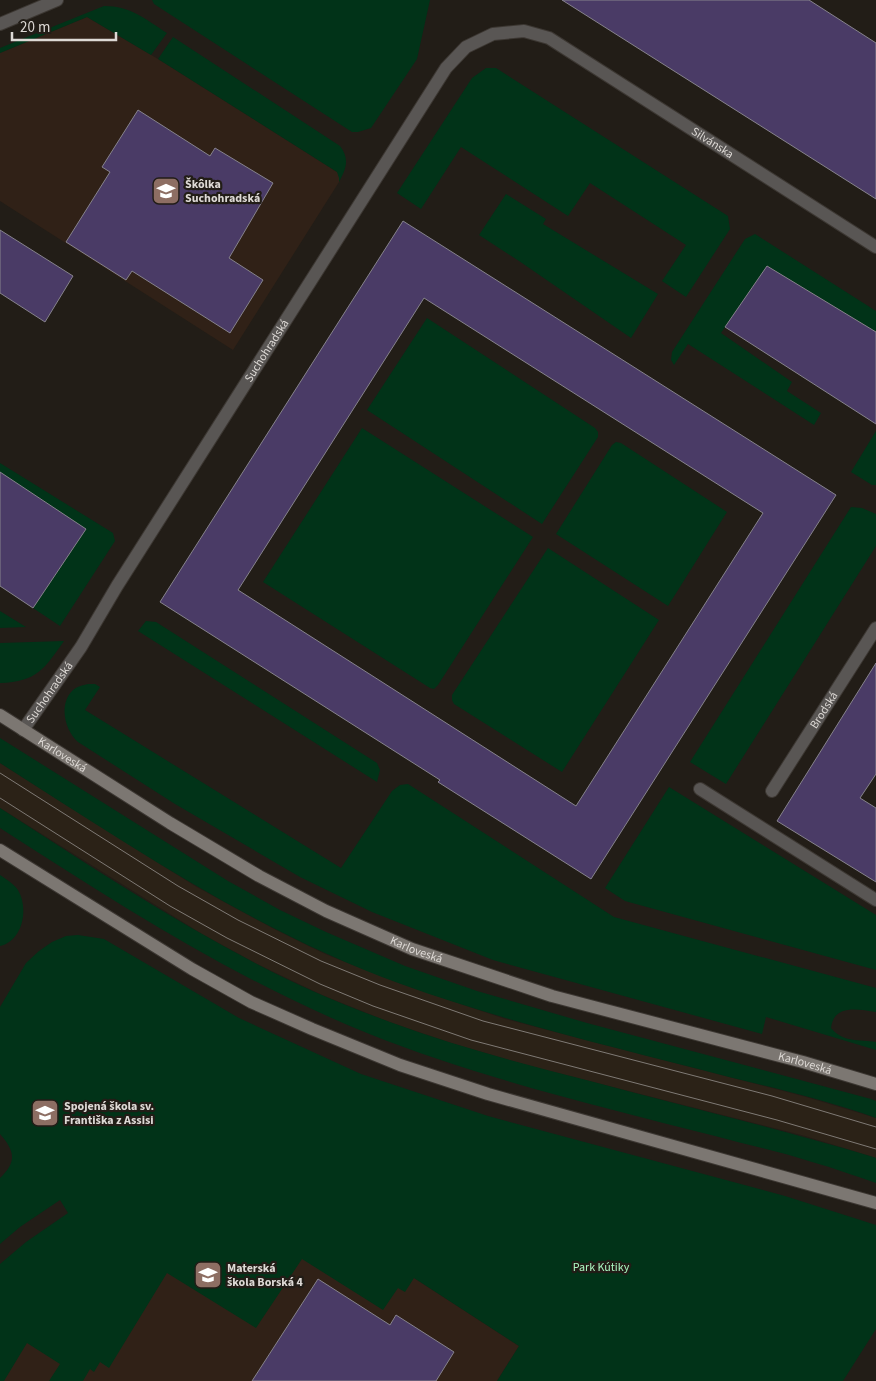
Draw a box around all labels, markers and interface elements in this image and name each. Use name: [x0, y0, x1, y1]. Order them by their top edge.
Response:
scale bar: [12, 10, 116, 42]
text: 20 m: [20, 17, 50, 38]
street label: Silvánska: [688, 123, 737, 163]
school or university icon: Škôlka Suchohradská: [151, 176, 181, 206]
place label: Škôlka Suchohradská: [185, 176, 260, 207]
street label: Suchohradská: [241, 316, 293, 386]
street label: Suchohradská: [22, 658, 77, 727]
street label: Brodská: [806, 688, 842, 732]
street label: Karloveská: [34, 733, 90, 777]
street label: Karloveská: [387, 932, 445, 968]
street label: Karloveská: [776, 1048, 834, 1079]
school or university icon: Spojená škola sv. Františka z Assisi: [30, 1098, 60, 1128]
place label: Spojená škola sv. Františka z Assisi: [64, 1098, 154, 1129]
park label: Park Kútiky: [573, 1259, 630, 1276]
school or university icon: Materská škola Borská 4: [193, 1260, 223, 1290]
place label: Materská škola Borská 4: [227, 1260, 303, 1291]

